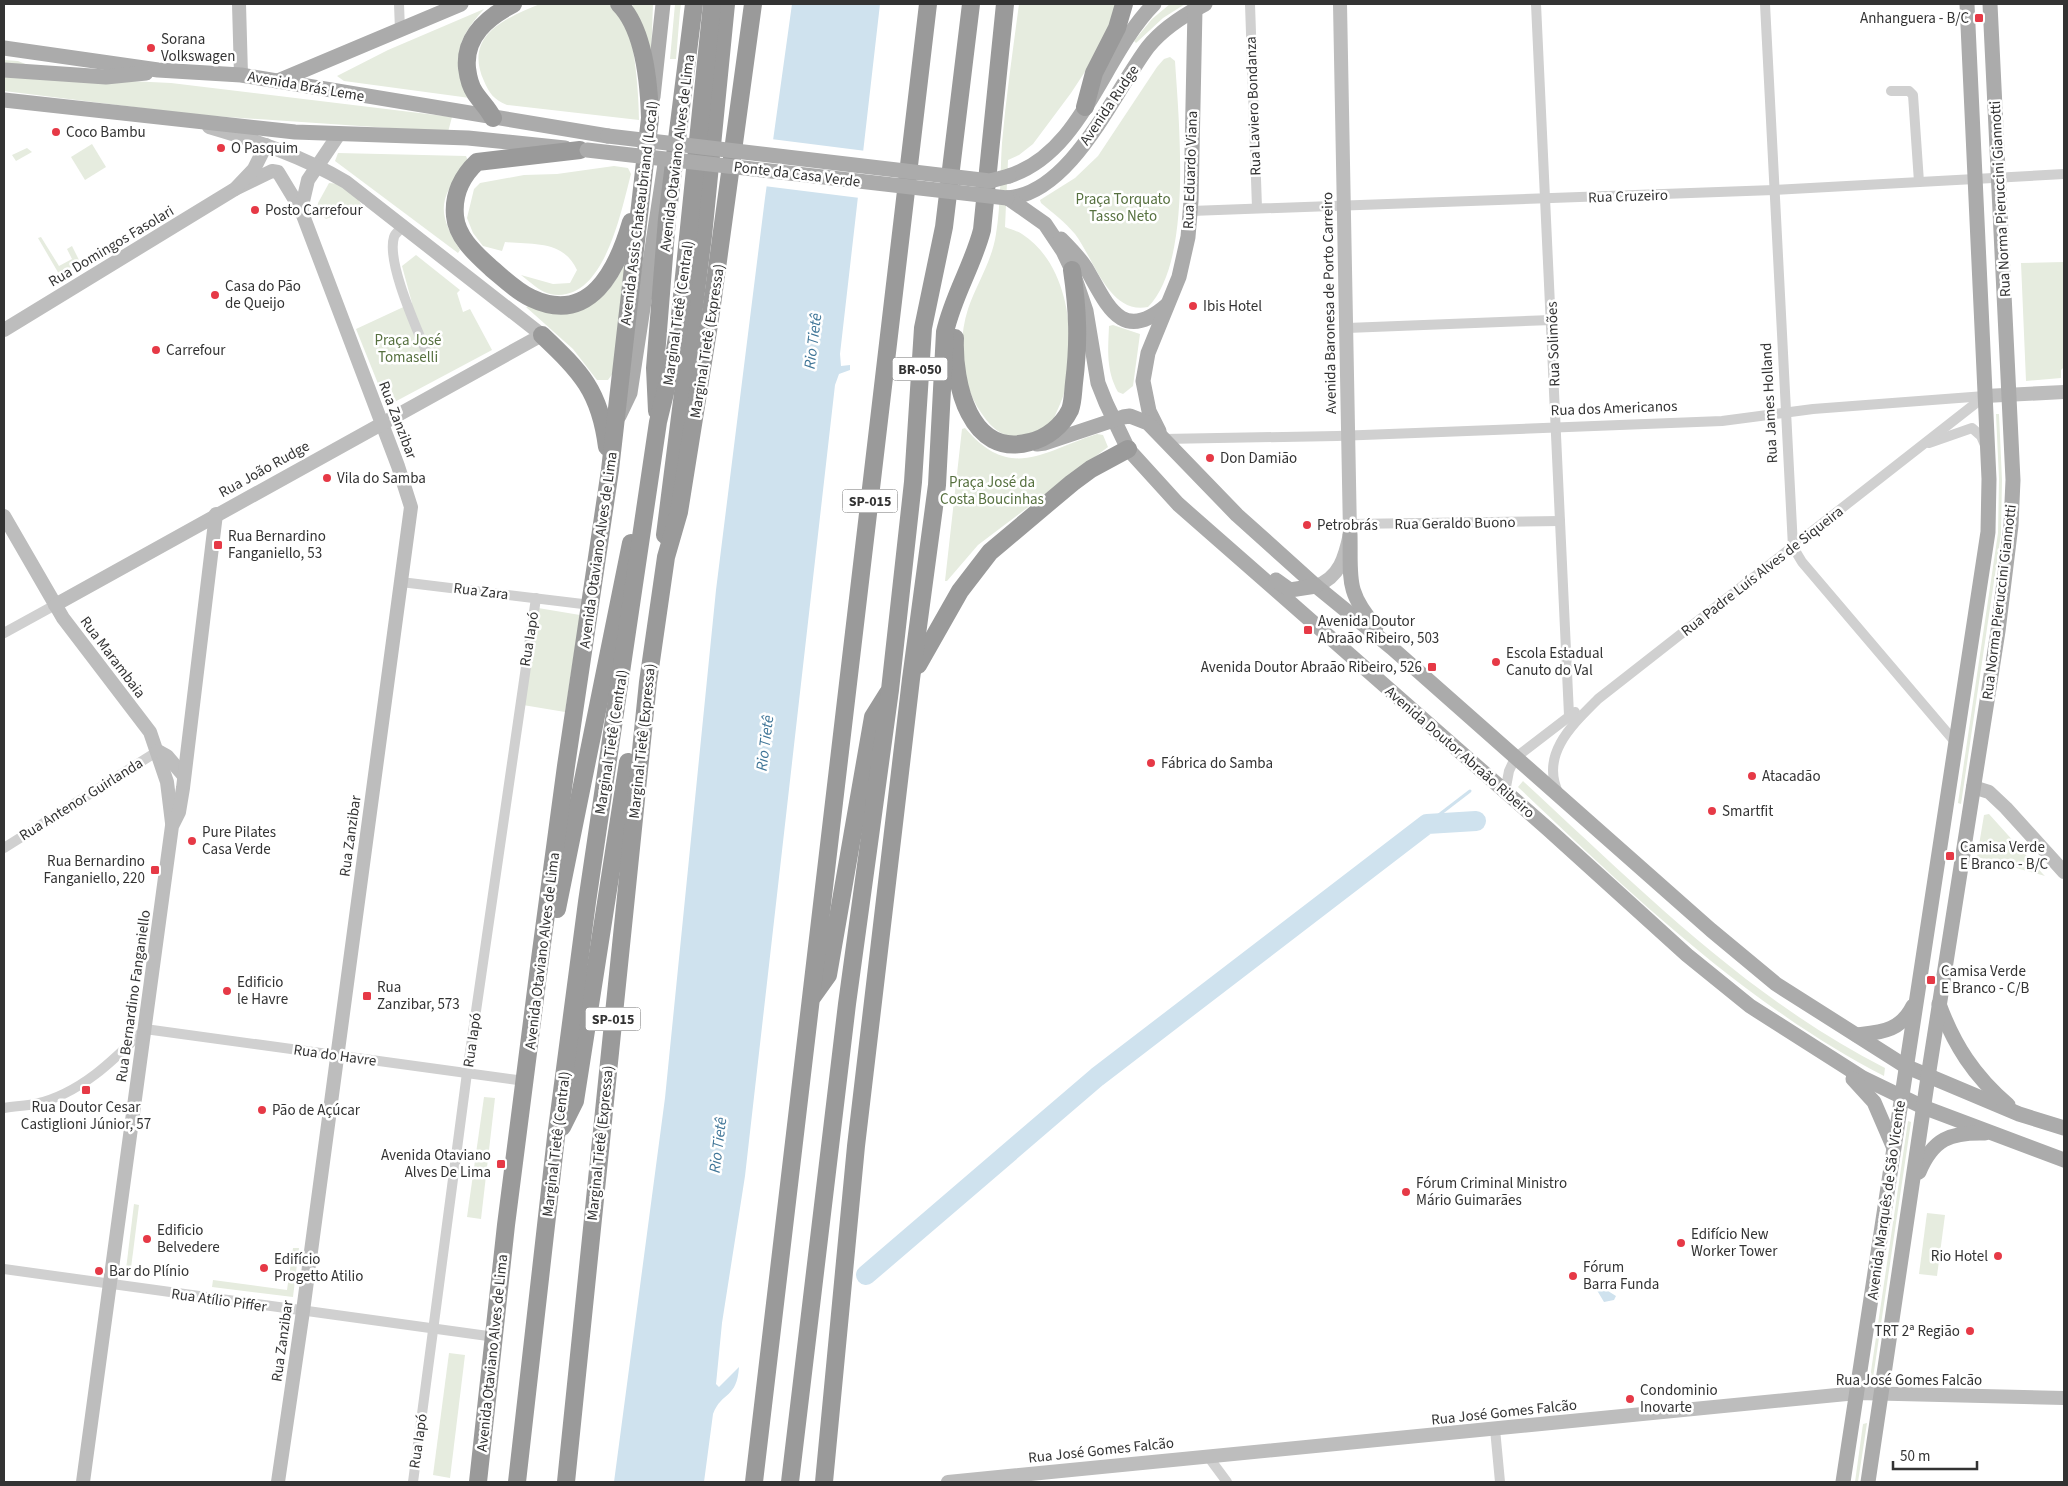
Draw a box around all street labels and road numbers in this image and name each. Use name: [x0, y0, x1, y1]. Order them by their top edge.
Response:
street label: Rua Laviero Bondanza: [1241, 36, 1266, 176]
street label: Avenida Otaviano Alves de Lima: [655, 53, 700, 253]
street label: Avenida Rudge: [1075, 61, 1144, 150]
street label: Avenida Brás Leme: [246, 66, 366, 107]
street label: Avenida Assis Chateaubriand (Local): [615, 100, 664, 326]
street label: Rua Norma Pieruccini Giannotti: [1985, 100, 2016, 298]
street label: Rua Eduardo Viana: [1178, 111, 1203, 230]
street label: Ponte da Casa Verde: [732, 156, 861, 193]
street label: Rua Cruzeiro: [1588, 185, 1668, 208]
street label: Avenida Baronesa de Porto Carreiro: [1317, 192, 1342, 414]
street label: Rua Domingos Fasolari: [45, 201, 178, 292]
street label: Marginal Tietê (Central): [658, 239, 699, 387]
street label: Marginal Tietê (Expressa): [685, 262, 730, 420]
street label: Rua Solimões: [1542, 301, 1565, 387]
street label: Rua James Holland: [1756, 342, 1783, 464]
road number: BR-050: [892, 358, 948, 380]
street label: Rua Zanzibar: [373, 378, 422, 463]
street label: Rua dos Americanos: [1550, 396, 1678, 421]
street label: Rua João Rudge: [215, 436, 313, 503]
street label: Avenida Otaviano Alves de Lima: [574, 450, 623, 650]
road number: SP-015: [842, 490, 898, 512]
street label: Rua Padre Luís Alves de Siqueira: [1677, 501, 1848, 642]
street label: Rua Norma Pieruccini Giannotti: [1977, 503, 2022, 701]
street label: Rua Geraldo Buono: [1394, 512, 1516, 535]
street label: Rua Zara: [452, 578, 510, 605]
street label: Rua Iapó: [515, 610, 544, 668]
street label: Rua Marambaia: [75, 612, 150, 703]
street label: Marginal Tietê (Expressa): [624, 662, 661, 820]
street label: Marginal Tietê (Central): [590, 668, 633, 816]
street label: Avenida Doutor Abraão Ribeiro: [1380, 681, 1539, 823]
street label: Rua Antenor Guirlanda: [15, 753, 147, 846]
street label: Rua Zanzibar: [334, 793, 367, 878]
street label: Avenida Otaviano Alves de Lima: [520, 851, 565, 1051]
street label: Rua Bernardino Fanganiello: [111, 909, 156, 1083]
road number: SP-015: [586, 1008, 640, 1030]
street label: Rua Iapó: [458, 1011, 487, 1069]
street label: Rua do Havre: [292, 1039, 378, 1072]
street label: Marginal Tietê (Expressa): [582, 1064, 619, 1222]
street label: Marginal Tietê (Central): [537, 1070, 576, 1218]
street label: Avenida Marquês de São Vicente: [1862, 1099, 1911, 1301]
street label: Avenida Otaviano Alves de Lima: [472, 1253, 513, 1453]
street label: Rua Atílio Piffer: [170, 1283, 269, 1318]
street label: Rua Zanzibar: [266, 1298, 299, 1383]
street label: Rua José Gomes Falcão: [1836, 1370, 1982, 1391]
street label: Rua José Gomes Falcão: [1430, 1394, 1578, 1431]
street label: Rua Iapó: [404, 1412, 433, 1470]
street label: Rua José Gomes Falcão: [1027, 1432, 1175, 1469]

